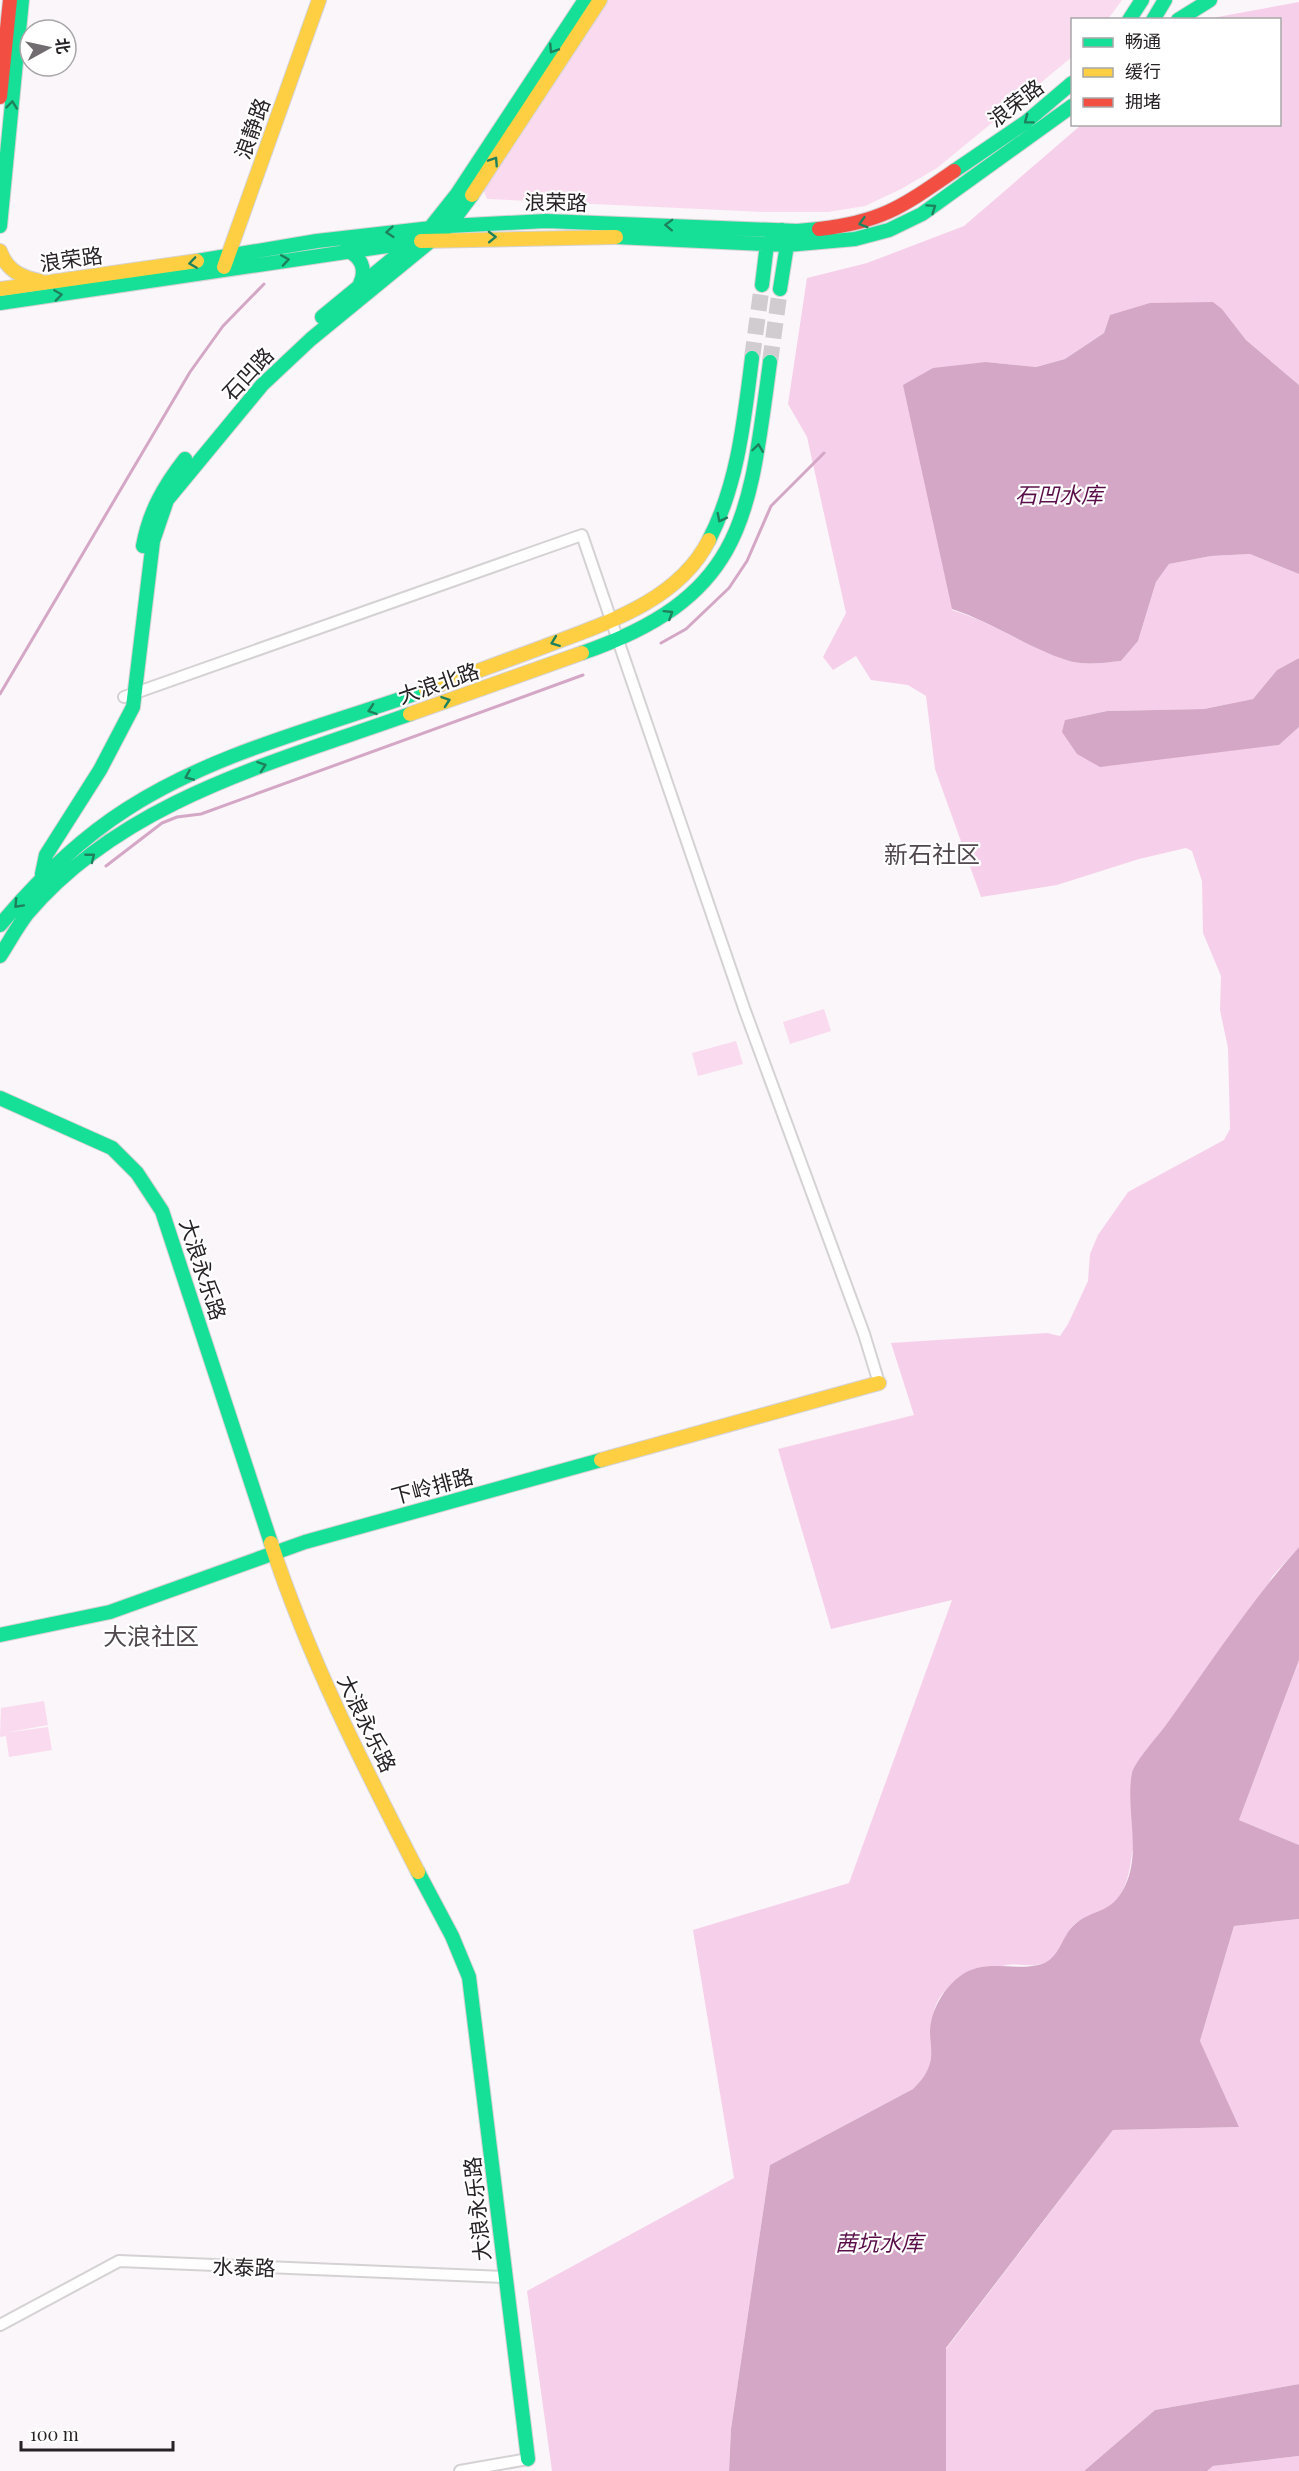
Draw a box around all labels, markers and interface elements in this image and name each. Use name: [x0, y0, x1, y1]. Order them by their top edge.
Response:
north arrow: [18, 18, 78, 78]
legend: [1071, 18, 1281, 126]
text: 畅通: [1125, 29, 1161, 53]
text: 北: [52, 36, 75, 55]
one-way arrow: [549, 42, 560, 53]
text: 缓行: [1125, 59, 1161, 83]
street label: 浪荣路: [981, 72, 1049, 132]
text: 拥堵: [1125, 89, 1161, 113]
street label: 浪静路: [227, 94, 275, 162]
one-way arrow: [5, 101, 18, 110]
one-way arrow: [1023, 113, 1034, 124]
one-way arrow: [487, 157, 499, 167]
street label: 浪荣路: [524, 186, 588, 216]
one-way arrow: [925, 204, 936, 215]
one-way arrow: [858, 216, 869, 228]
one-way arrow: [664, 219, 673, 232]
one-way arrow: [386, 225, 395, 238]
one-way arrow: [487, 231, 496, 243]
street label: 浪荣路: [38, 240, 104, 276]
one-way arrow: [280, 254, 290, 267]
one-way arrow: [188, 256, 197, 268]
one-way arrow: [53, 289, 62, 301]
street label: 石凹路: [215, 340, 279, 406]
one-way arrow: [751, 444, 763, 453]
water label: 石凹水库: [1015, 479, 1107, 509]
one-way arrow: [716, 512, 728, 523]
one-way arrow: [663, 609, 673, 621]
one-way arrow: [550, 634, 561, 647]
street label: 大浪北路: [394, 655, 482, 709]
one-way arrow: [440, 696, 451, 709]
one-way arrow: [368, 702, 378, 715]
one-way arrow: [256, 761, 267, 774]
one-way arrow: [185, 769, 196, 781]
district label: 新石社区: [884, 837, 980, 869]
one-way arrow: [84, 853, 95, 864]
one-way arrow: [14, 897, 25, 908]
street label: 大浪永乐路: [174, 1215, 234, 1323]
street label: 下岭排路: [388, 1461, 476, 1509]
district label: 大浪社区: [103, 1619, 199, 1651]
street label: 大浪永乐路: [332, 1670, 404, 1776]
street label: 大浪永乐路: [457, 2155, 495, 2263]
water label: 茜坑水库: [835, 2227, 927, 2257]
street label: 水泰路: [212, 2251, 276, 2281]
scale bar: [21, 2414, 172, 2452]
text: 100 m: [30, 2422, 79, 2446]

